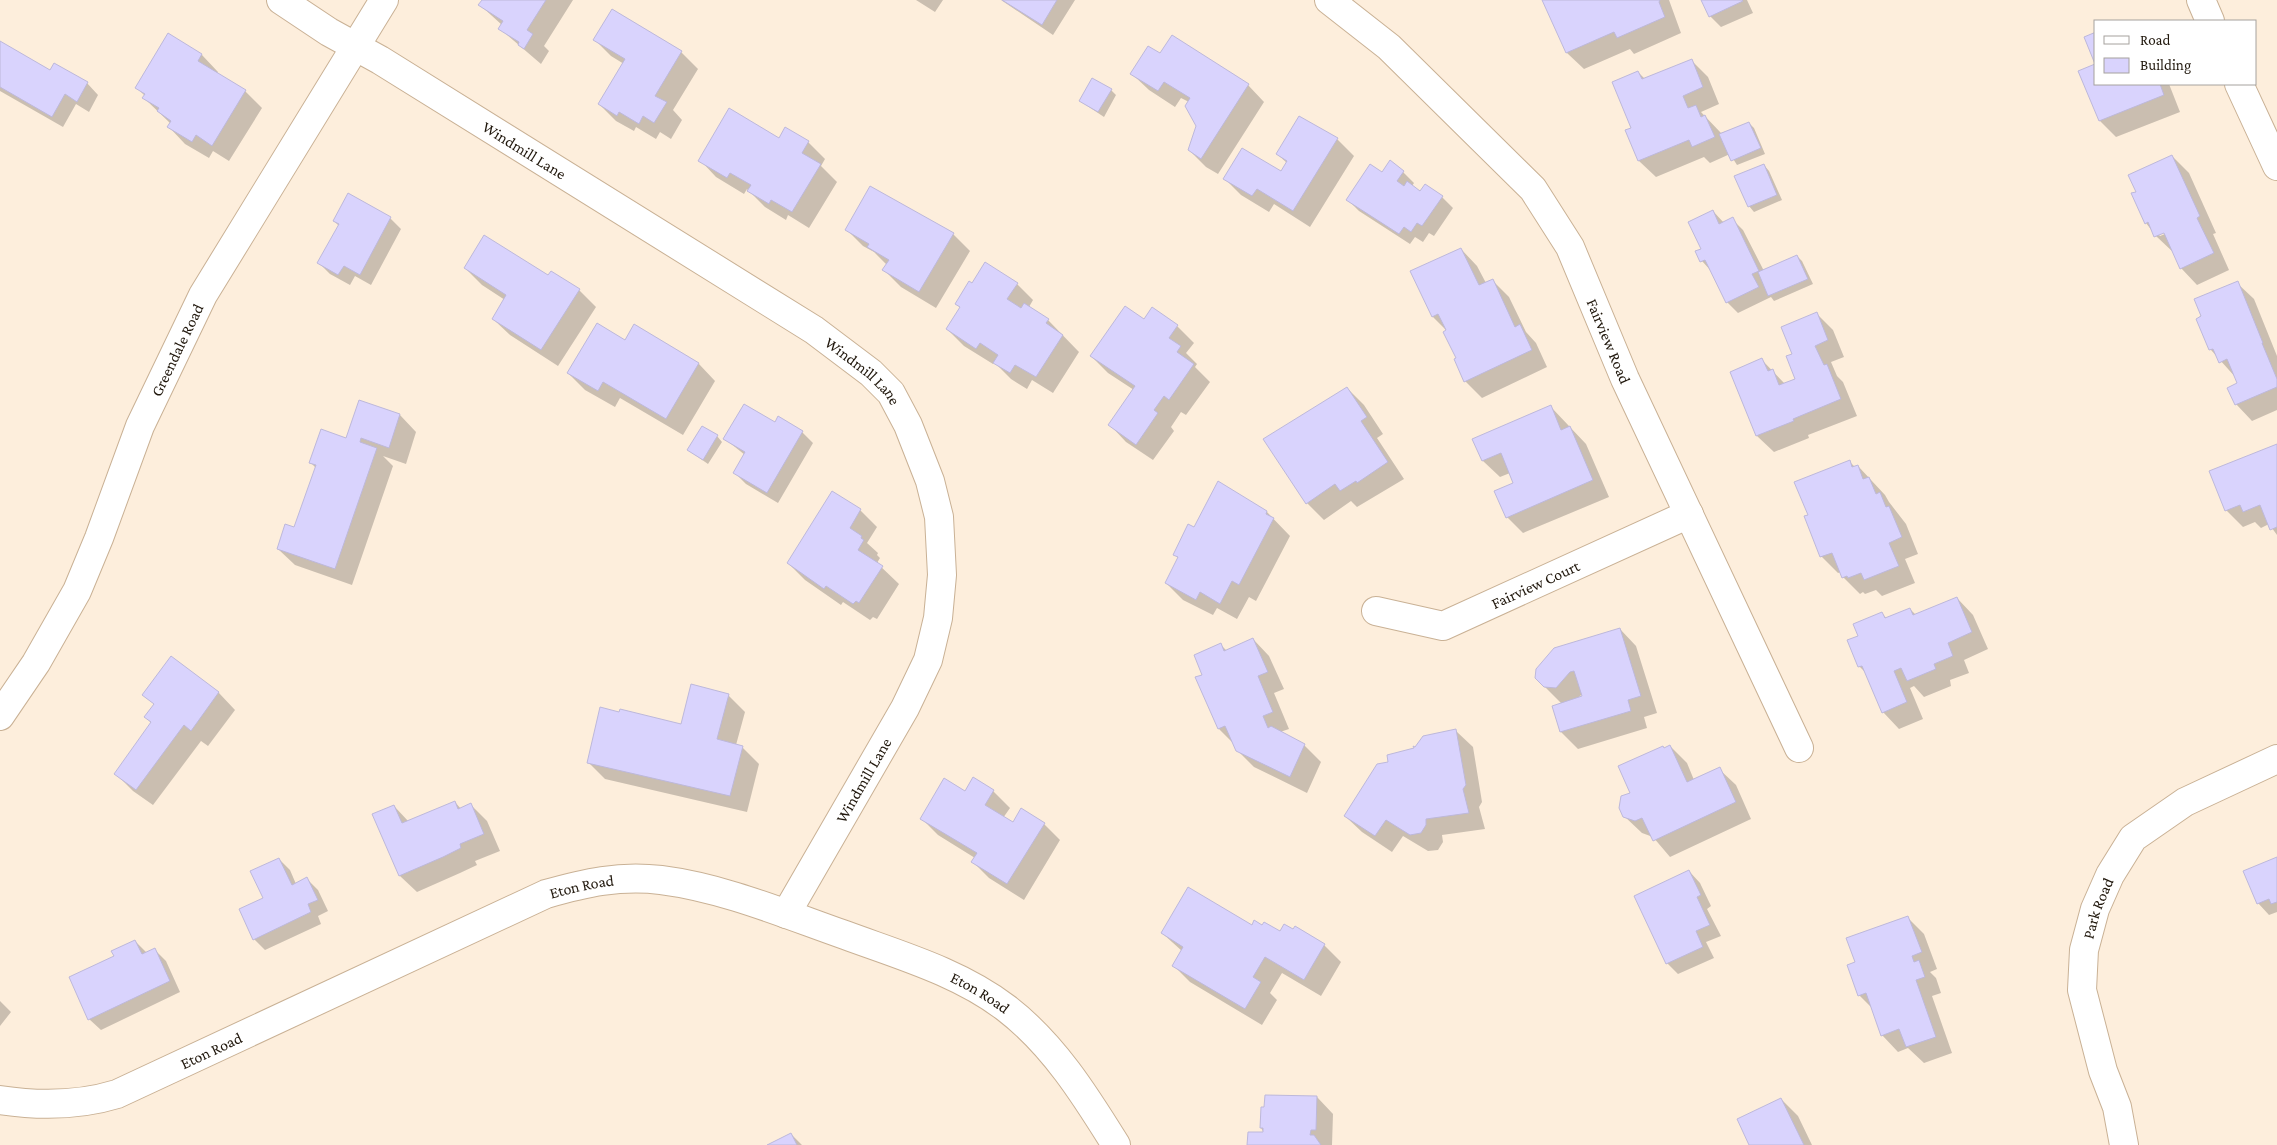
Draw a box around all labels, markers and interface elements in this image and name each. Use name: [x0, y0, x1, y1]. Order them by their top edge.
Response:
legend: [2094, 20, 2257, 85]
text: Road: [2140, 32, 2171, 48]
text: Building: [2140, 57, 2191, 74]
street label: Windmill Lane: [479, 118, 569, 183]
street label: Fairview Road: [1583, 296, 1634, 387]
street label: Greendale Road: [148, 301, 207, 399]
street label: Windmill Lane: [822, 334, 904, 408]
street label: Fairview Court: [1489, 557, 1583, 612]
street label: Windmill Lane: [832, 735, 895, 826]
street label: Eton Road: [548, 872, 615, 902]
street label: Park Road: [2079, 875, 2117, 941]
street label: Eton Road: [948, 969, 1013, 1017]
street label: Eton Road: [178, 1029, 245, 1072]

